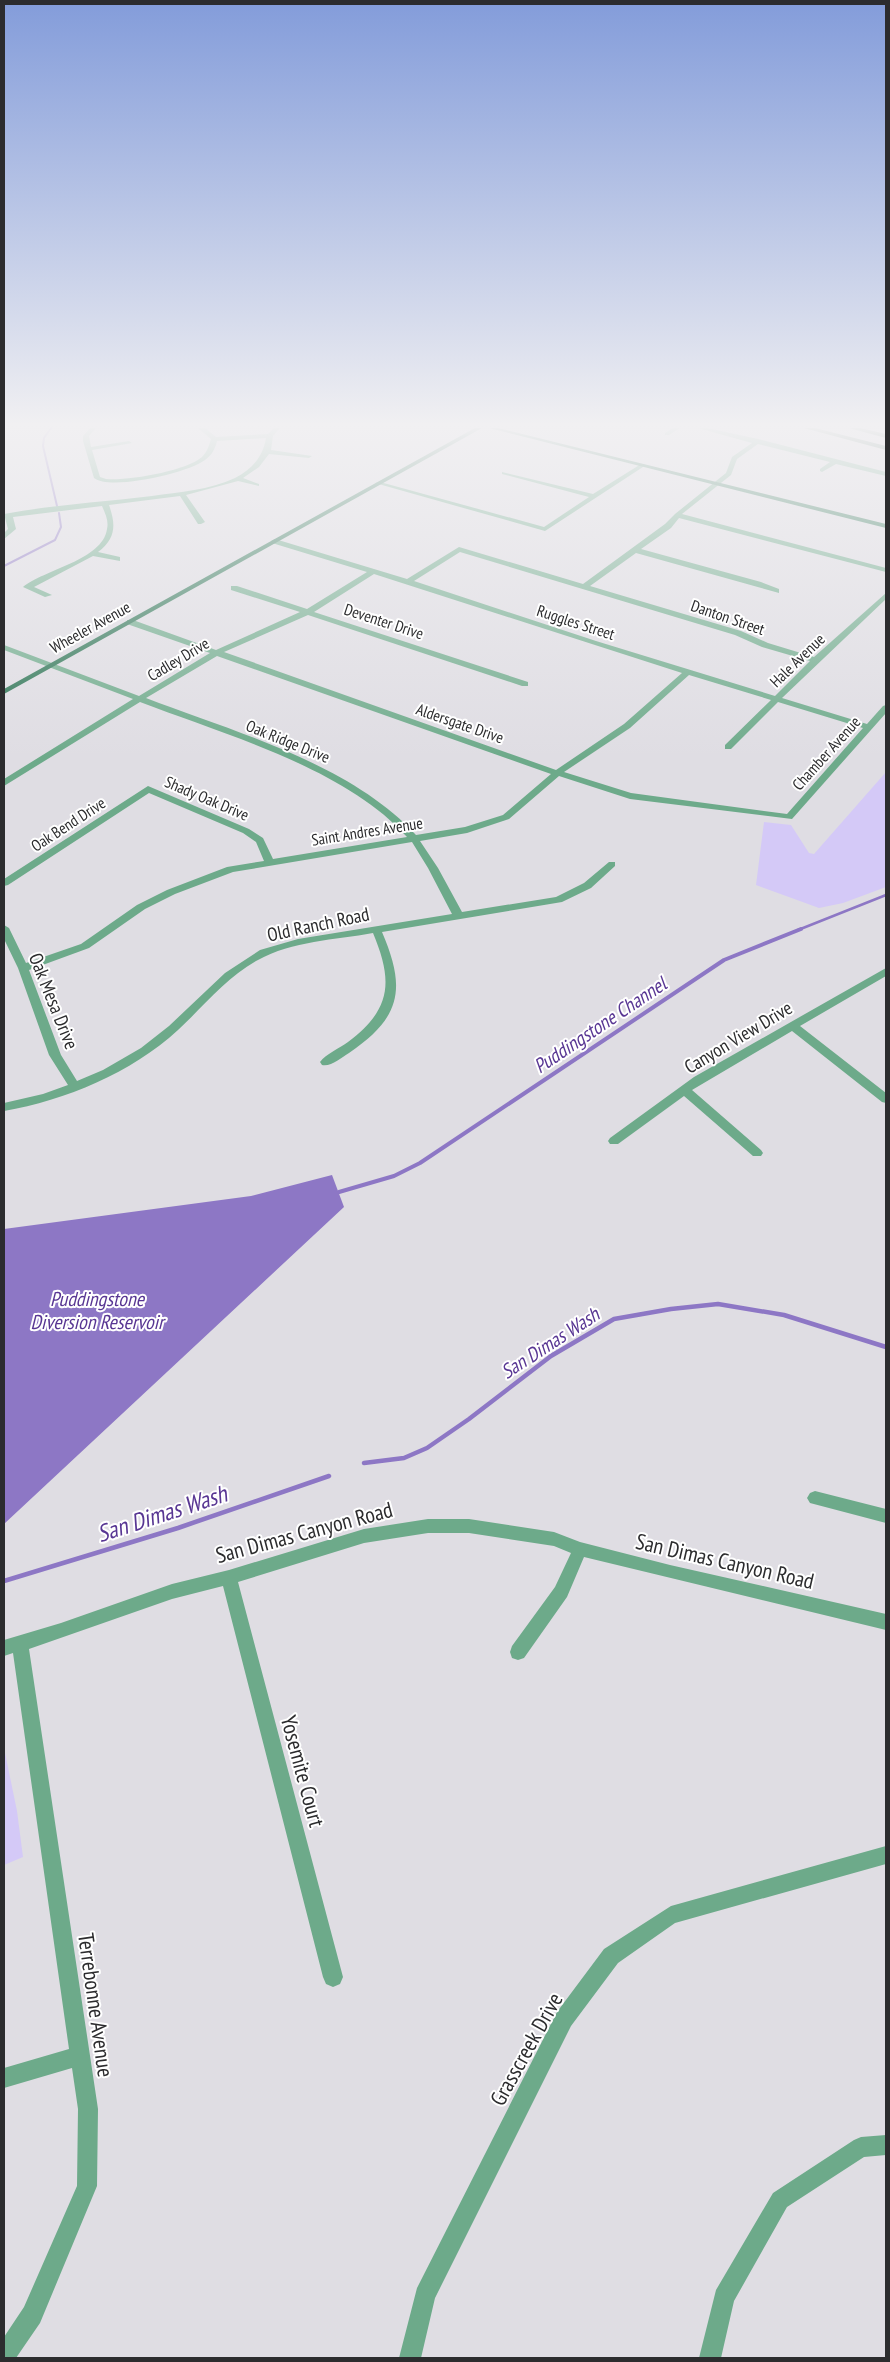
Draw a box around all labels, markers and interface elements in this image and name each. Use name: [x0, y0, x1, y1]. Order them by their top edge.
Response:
street label: Danton Street: [689, 595, 768, 639]
street label: Wheeler Avenue: [46, 597, 134, 657]
street label: Deventer Drive: [342, 599, 426, 643]
street label: Ruggles Street: [535, 600, 618, 644]
street label: Hale Avenue: [765, 629, 829, 691]
street label: Cadley Drive: [143, 633, 213, 685]
street label: Aldersgate Drive: [414, 699, 506, 747]
street label: Chamber Avenue: [788, 712, 864, 794]
street label: Oak Ridge Drive: [243, 715, 333, 767]
street label: Shady Oak Drive: [162, 771, 252, 825]
street label: Oak Bend Drive: [27, 792, 109, 856]
street label: Saint Andres Avenue: [310, 812, 424, 850]
street label: Old Ranch Road: [265, 901, 371, 947]
street label: Oak Mesa Drive: [24, 949, 84, 1053]
water label: Puddingstone Channel: [529, 970, 673, 1079]
street label: Canyon View Drive: [680, 995, 796, 1079]
water label: Puddingstone Diversion Reservoir: [31, 1286, 166, 1335]
water label: San Dimas Wash: [496, 1301, 605, 1385]
water label: San Dimas Wash: [93, 1477, 232, 1549]
street label: San Dimas Canyon Road: [212, 1495, 396, 1569]
street label: San Dimas Canyon Road: [633, 1527, 817, 1595]
street label: Yosemite Court: [275, 1712, 331, 1830]
street label: Terrebonne Avenue: [72, 1931, 120, 2079]
street label: Grasscreek Drive: [483, 1988, 569, 2110]

